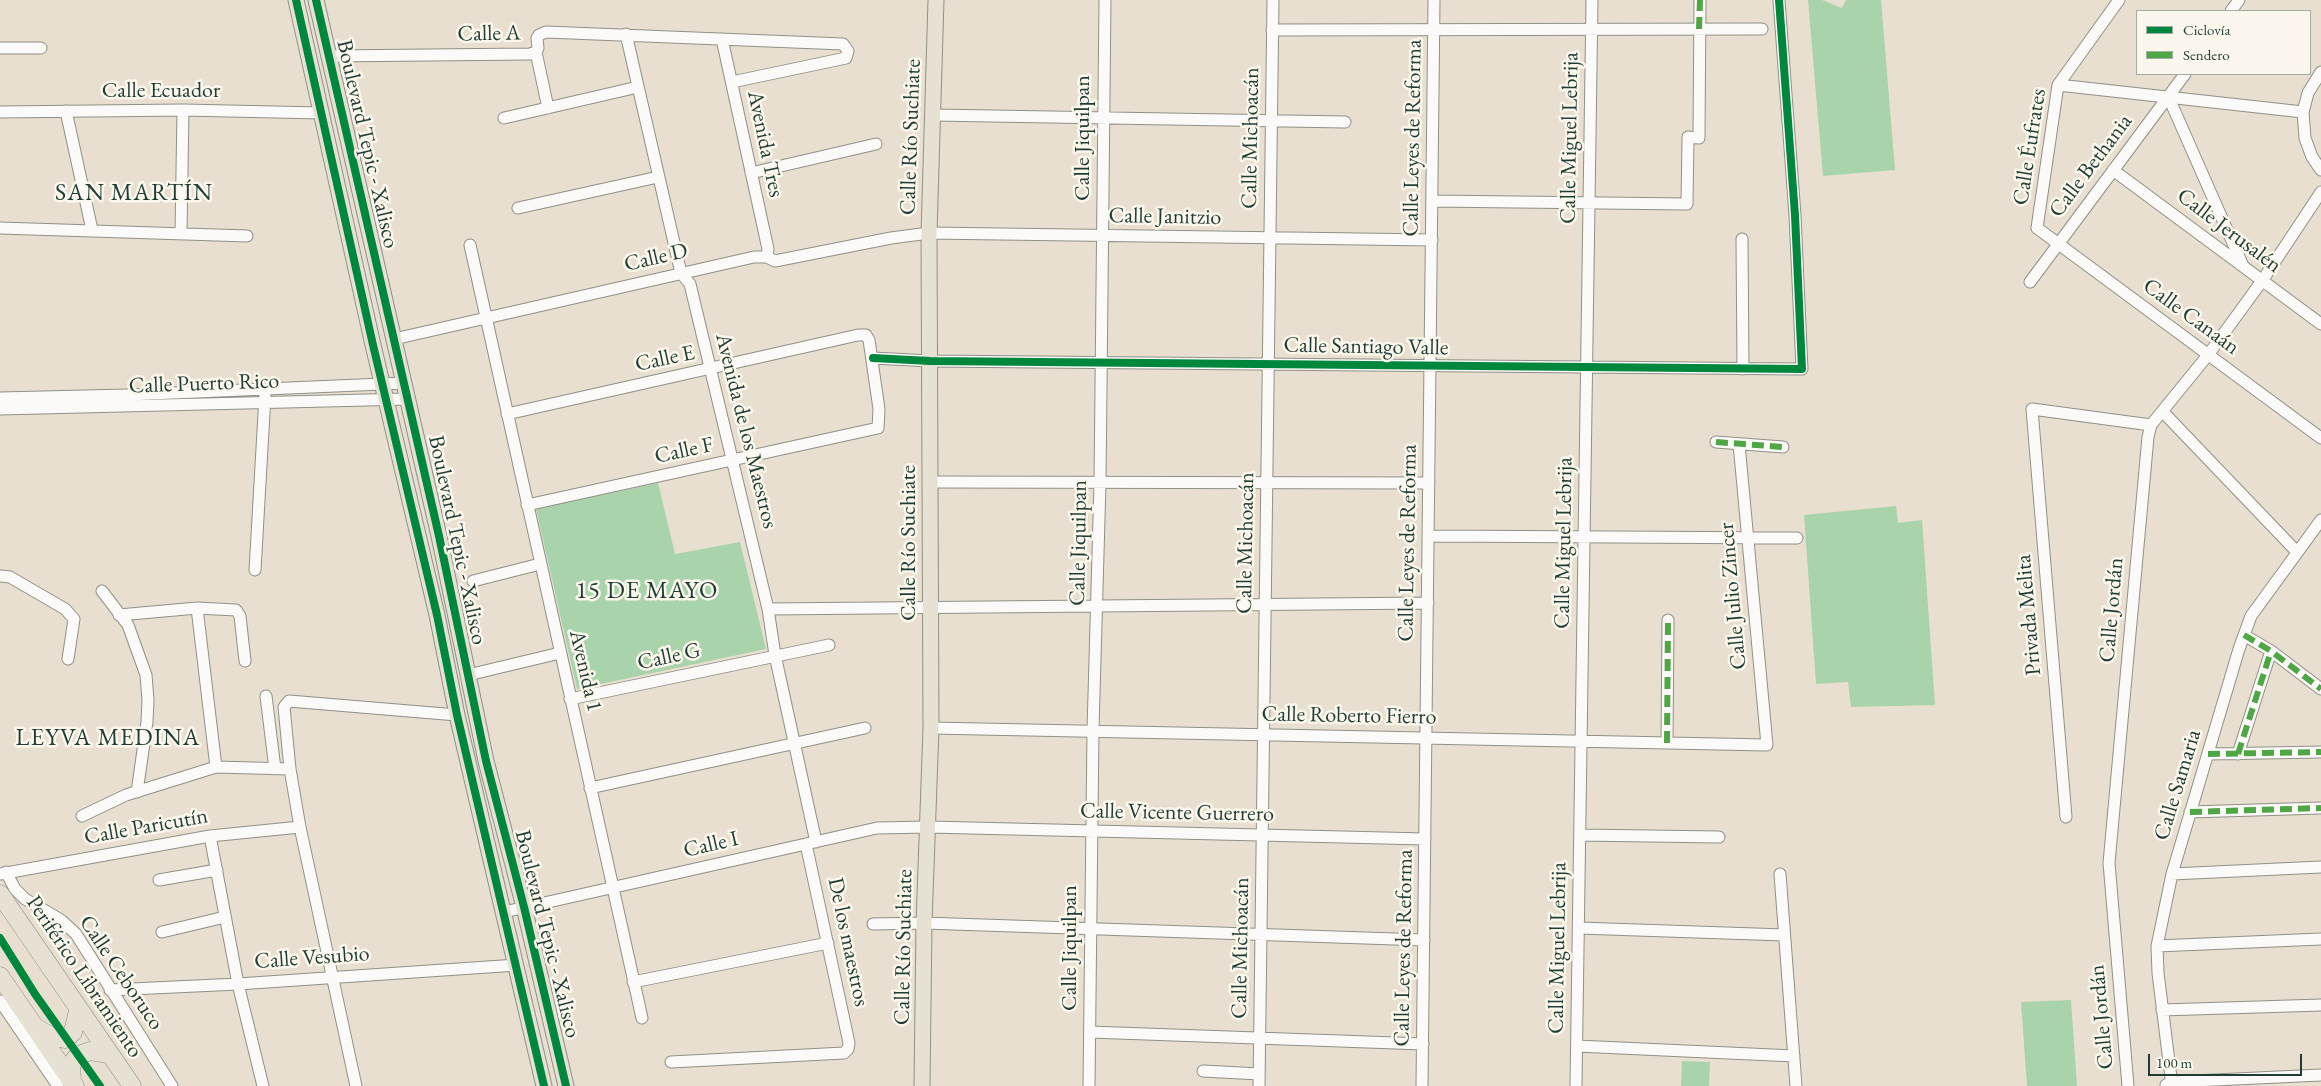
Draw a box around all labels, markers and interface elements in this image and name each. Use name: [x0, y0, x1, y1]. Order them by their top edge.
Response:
legend: [2136, 10, 2311, 75]
street label: Calle A: [457, 20, 521, 48]
text: Ciclovía: [2183, 20, 2230, 39]
street label: Boulevard Tepic - Xalisco: [330, 37, 404, 251]
street label: Calle Leyes de Reforma: [1398, 39, 1428, 237]
text: Sendero: [2183, 45, 2230, 64]
street label: Calle Miguel Lebrija: [1555, 52, 1585, 224]
street label: Calle Río Suchiate: [895, 59, 927, 215]
street label: Calle Michoacán: [1237, 67, 1265, 209]
street label: Calle Jiquilpan: [1070, 75, 1096, 201]
street label: Calle Ecuador: [102, 78, 220, 104]
street label: Calle Éufrates: [2008, 87, 2052, 207]
street label: Avenida Tres: [741, 88, 789, 200]
street label: Calle Bethania: [2044, 109, 2138, 223]
district label: SAN MARTÍN: [54, 179, 214, 207]
street label: Calle Jerusalén: [2171, 183, 2287, 279]
street label: Calle Janitzio: [1108, 203, 1222, 231]
street label: Calle D: [622, 238, 690, 278]
street label: Calle Canaán: [2137, 273, 2245, 361]
street label: Avenida de los Maestros: [709, 331, 783, 531]
street label: Calle Santiago Valle: [1283, 332, 1449, 362]
street label: Calle E: [633, 340, 697, 378]
street label: Calle Puerto Rico: [128, 368, 280, 400]
street label: Calle F: [652, 432, 716, 470]
street label: Boulevard Tepic - Xalisco: [422, 433, 492, 647]
street label: Calle Leyes de Reforma: [1393, 444, 1423, 642]
street label: Calle Miguel Lebrija: [1549, 457, 1579, 629]
street label: Calle Río Suchiate: [896, 465, 922, 621]
street label: Calle Michoacán: [1232, 472, 1260, 614]
street label: Calle Jiquilpan: [1065, 480, 1093, 606]
street label: Calle Julio Zincer: [1713, 521, 1753, 671]
street label: Privada Melita: [2011, 553, 2047, 677]
street label: Calle Jordán: [2094, 556, 2130, 664]
district label: 15 DE MAYO: [575, 577, 719, 605]
street label: Avenida 1: [563, 627, 607, 715]
street label: Calle G: [635, 637, 703, 677]
street label: Calle Roberto Fierro: [1261, 701, 1437, 731]
district label: LEYVA MEDINA: [14, 724, 202, 752]
street label: Calle Samaria: [2149, 726, 2207, 844]
street label: Calle Vicente Guerrero: [1080, 798, 1274, 828]
street label: Calle Paricutín: [82, 803, 210, 851]
street label: Calle I: [681, 826, 741, 864]
street label: Boulevard Tepic - Xalisco: [508, 827, 586, 1041]
street label: Calle Leyes de Reforma: [1389, 849, 1419, 1047]
street label: Calle Miguel Lebrija: [1543, 862, 1573, 1034]
street label: Calle Río Suchiate: [889, 869, 919, 1025]
street label: De los maestros: [821, 875, 875, 1009]
street label: Calle Michoacán: [1227, 877, 1255, 1019]
street label: Calle Jiquilpan: [1057, 885, 1083, 1011]
street label: Periférico Libramiento: [20, 891, 148, 1063]
street label: Calle Ceboruco: [73, 911, 169, 1035]
street label: Calle Vesubio: [254, 941, 370, 975]
street label: Calle Jordán: [2084, 963, 2120, 1071]
scale bar: [2151, 1044, 2305, 1076]
text: 100 m: [2156, 1053, 2192, 1072]

